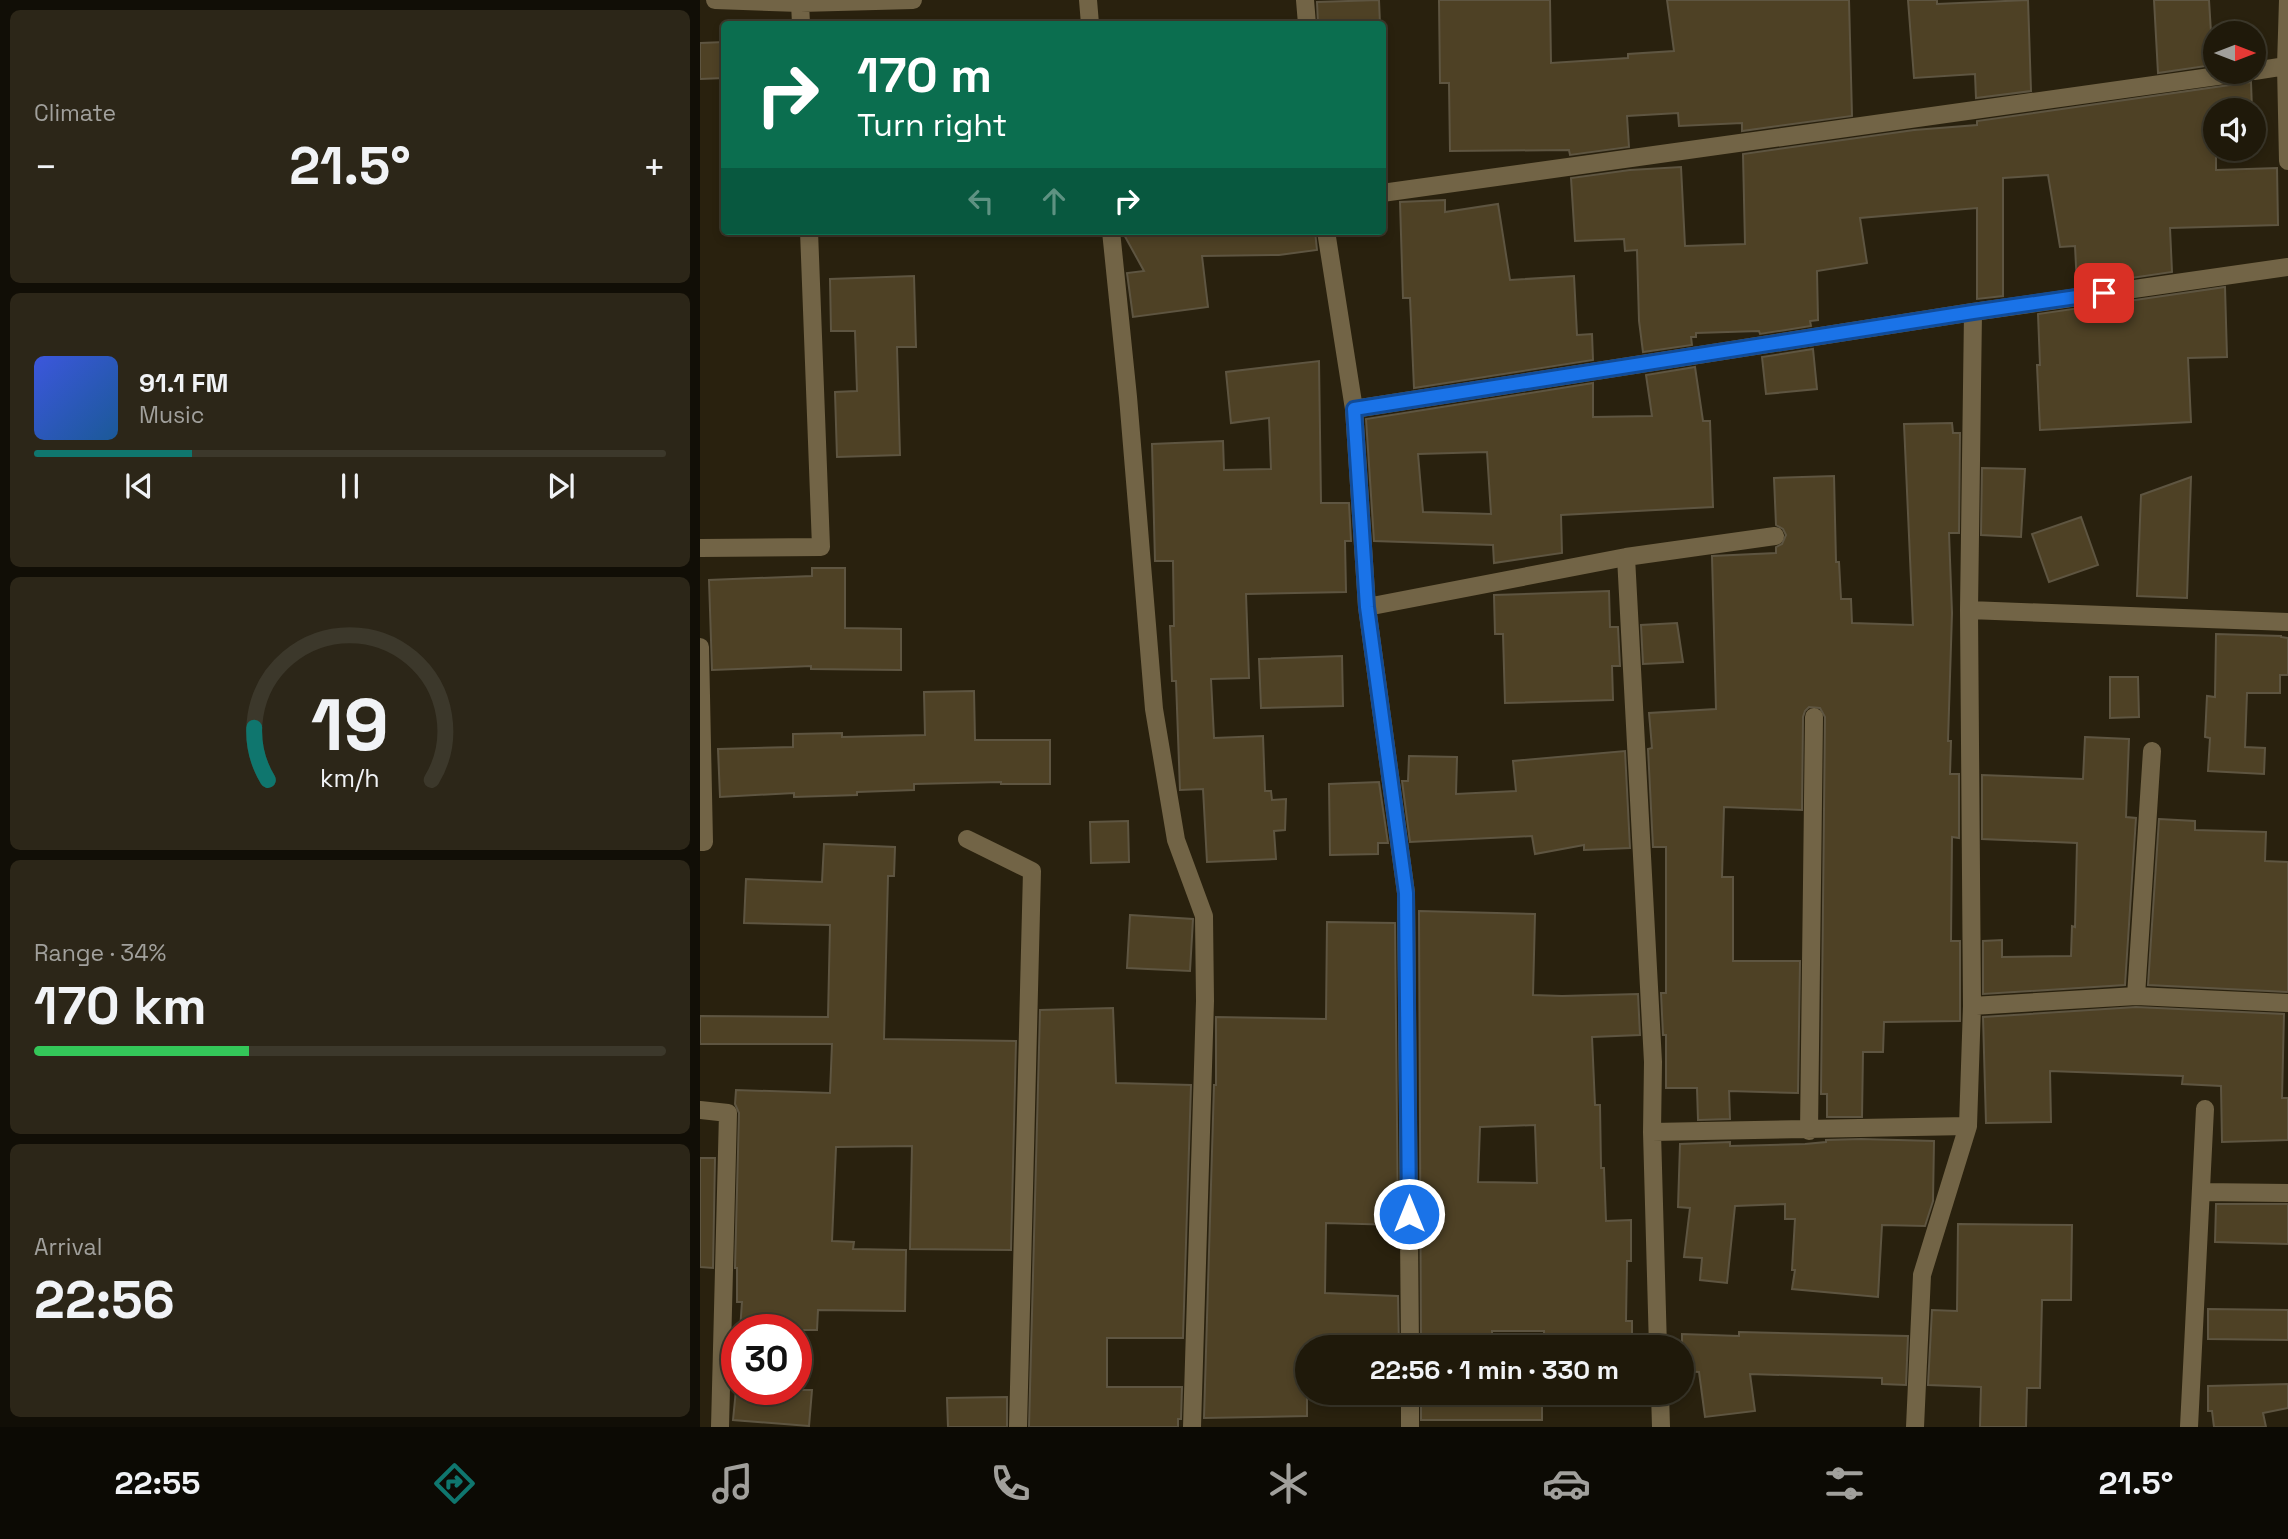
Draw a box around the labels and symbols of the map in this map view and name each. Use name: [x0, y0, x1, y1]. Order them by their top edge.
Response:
north arrow: [2203, 21, 2266, 84]
pin: [2074, 263, 2134, 323]
position arrow: [1372, 1177, 1446, 1251]
speed limit sign: 30: [721, 1314, 812, 1405]

